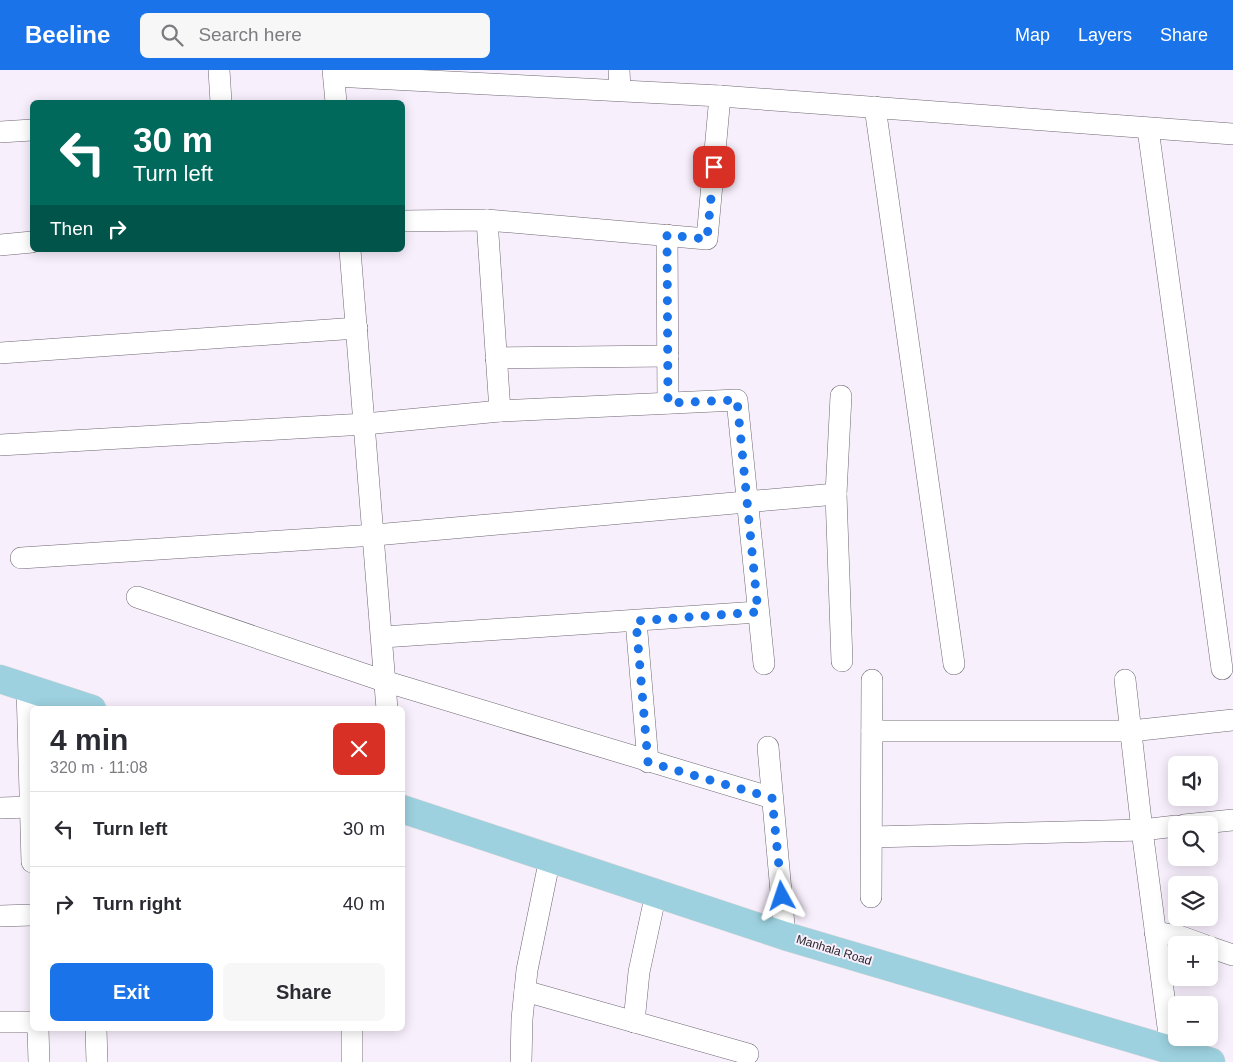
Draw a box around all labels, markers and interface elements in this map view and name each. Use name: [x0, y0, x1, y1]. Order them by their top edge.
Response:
search box: [140, 13, 490, 58]
text: Beeline: [25, 21, 110, 48]
icon: search: [158, 21, 186, 49]
text: Search here: [198, 24, 302, 45]
text: Map: [1015, 25, 1050, 45]
text: Layers: [1078, 25, 1132, 45]
text: Share: [1160, 25, 1208, 45]
icon: left: [50, 120, 115, 185]
text: 30 m: [133, 120, 213, 159]
pin: [693, 146, 735, 188]
icon: arrive: [700, 153, 728, 181]
text: Turn left: [133, 161, 213, 186]
icon: right: [103, 215, 131, 243]
text: Then: [50, 218, 93, 239]
text: 4 min: [50, 723, 128, 756]
button: close: [333, 723, 385, 775]
map controls: [1168, 756, 1218, 1046]
button: sound: [1168, 756, 1218, 806]
text: 320 m · 11:08: [50, 759, 148, 776]
icon: left: [50, 815, 78, 843]
button: search: [1168, 816, 1218, 866]
text: Turn left: [93, 818, 168, 839]
text: 30 m: [343, 818, 385, 839]
position arrow: [755, 869, 807, 921]
button: layers: [1168, 876, 1218, 926]
icon: right: [50, 890, 78, 918]
text: Turn right: [93, 893, 181, 914]
text: 40 m: [343, 893, 385, 914]
street label: Manhala Road: [795, 932, 873, 968]
button: +: [1168, 936, 1218, 986]
button: Exit: [50, 963, 213, 1021]
button: Share: [223, 963, 385, 1021]
button: −: [1168, 996, 1218, 1046]

